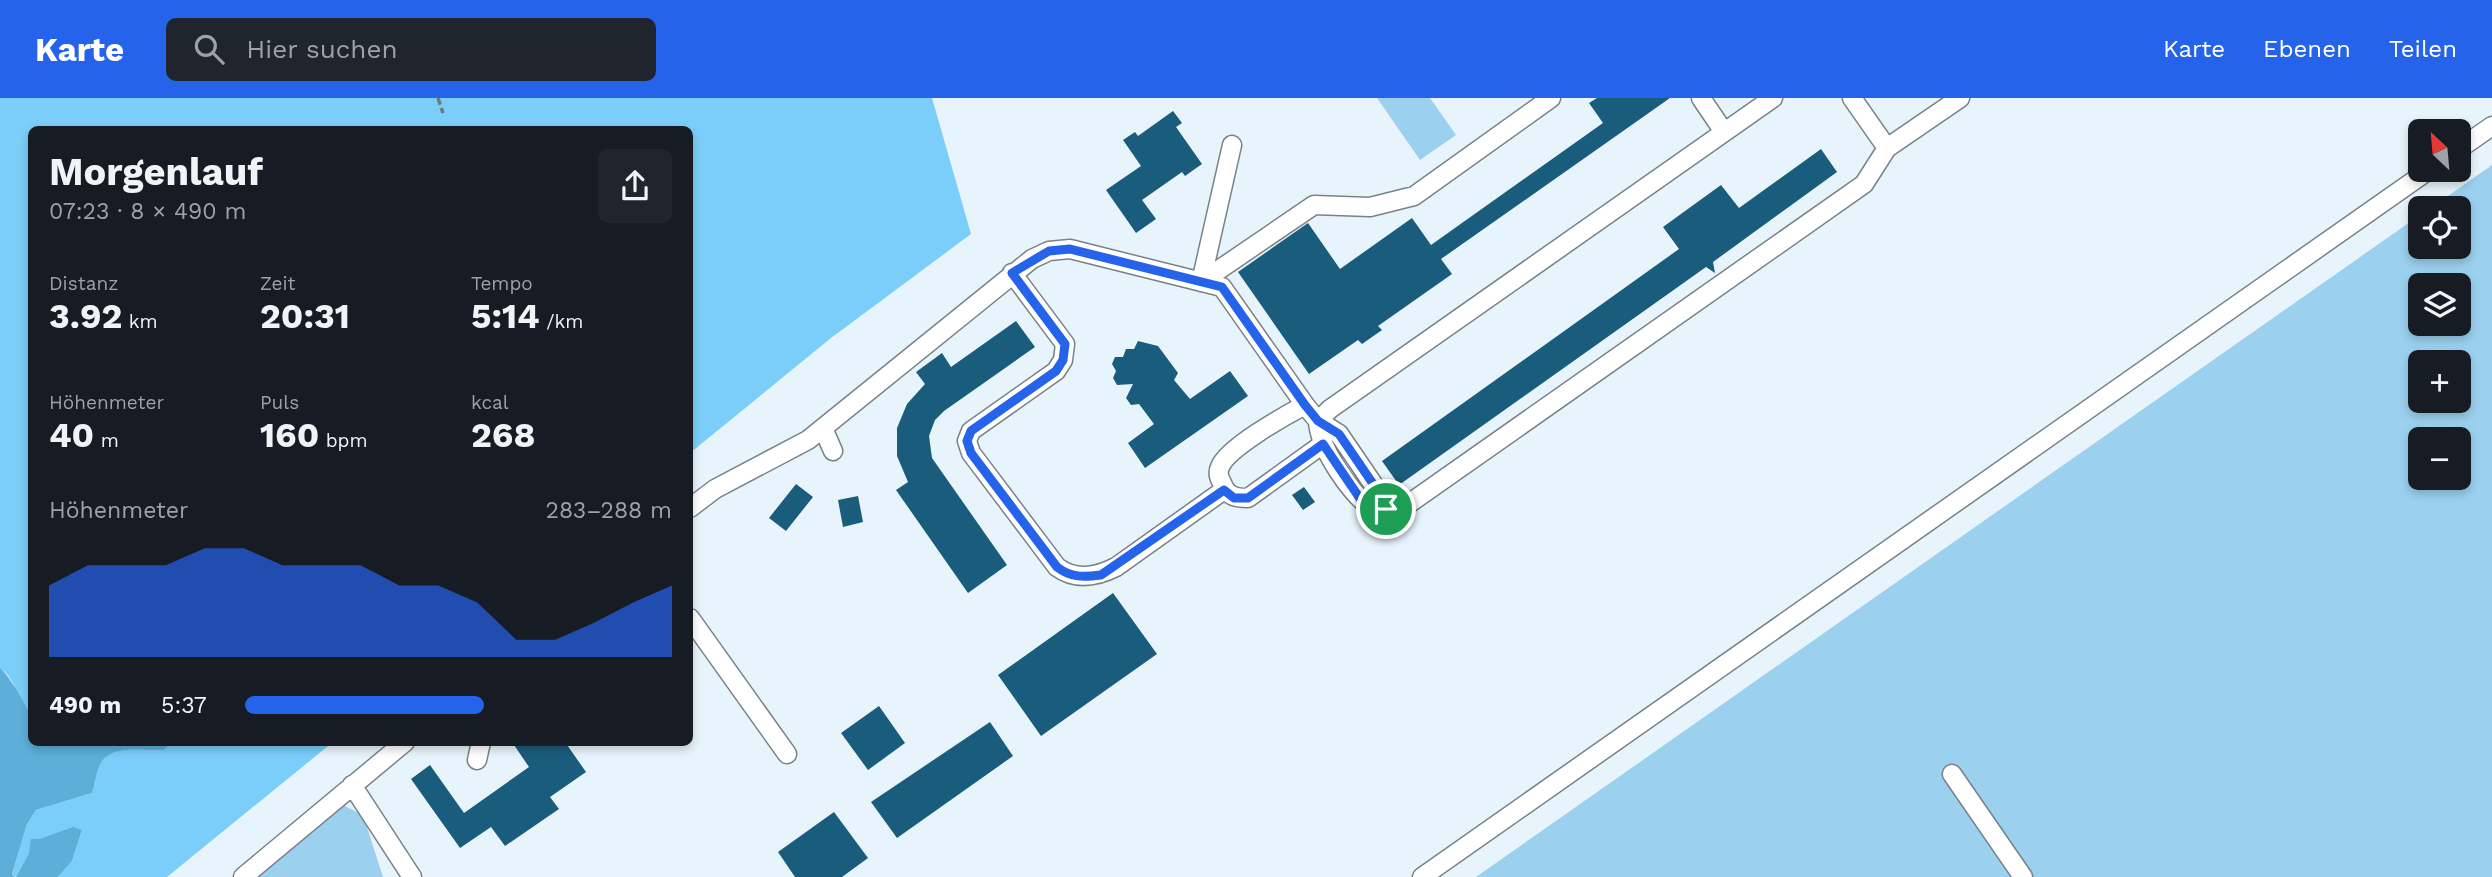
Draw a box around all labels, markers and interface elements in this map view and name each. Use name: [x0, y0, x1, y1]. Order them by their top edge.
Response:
search box: [166, 18, 656, 81]
text: Karte: [35, 30, 124, 69]
icon: search: [190, 30, 228, 68]
text: Hier suchen: [246, 34, 398, 64]
text: Karte: [2163, 35, 2225, 63]
text: Ebenen: [2263, 35, 2351, 63]
text: Teilen: [2389, 35, 2457, 63]
north arrow: [2408, 119, 2471, 182]
map controls: [2408, 119, 2471, 490]
button: share: [598, 149, 672, 223]
text: Morgenlauf: [49, 150, 263, 194]
button: locate: [2408, 196, 2471, 259]
text: 07:23 · 8 × 490 m: [49, 198, 246, 225]
text: Distanz: [49, 272, 118, 295]
text: Zeit: [260, 272, 296, 295]
text: Tempo: [471, 272, 533, 295]
button: layers: [2408, 273, 2471, 336]
text: 3.92: [49, 295, 122, 337]
text: 20:31: [260, 295, 350, 337]
text: 5:14: [471, 295, 540, 337]
text: km: [122, 310, 158, 333]
text: /km: [540, 310, 583, 333]
button: +: [2408, 350, 2471, 413]
text: Höhenmeter: [49, 391, 164, 414]
text: Puls: [260, 391, 299, 414]
text: kcal: [471, 391, 509, 414]
text: 40: [49, 414, 94, 456]
text: 160: [260, 414, 319, 456]
text: 268: [471, 414, 535, 456]
button: −: [2408, 427, 2471, 490]
text: m: [94, 429, 119, 452]
text: bpm: [319, 429, 368, 452]
pin: [1356, 479, 1416, 539]
icon: arrive: [1367, 490, 1405, 528]
text: Höhenmeter: [49, 497, 188, 524]
text: 283–288 m: [546, 497, 672, 524]
text: 490 m: [49, 692, 121, 719]
text: 5:37: [161, 692, 207, 719]

